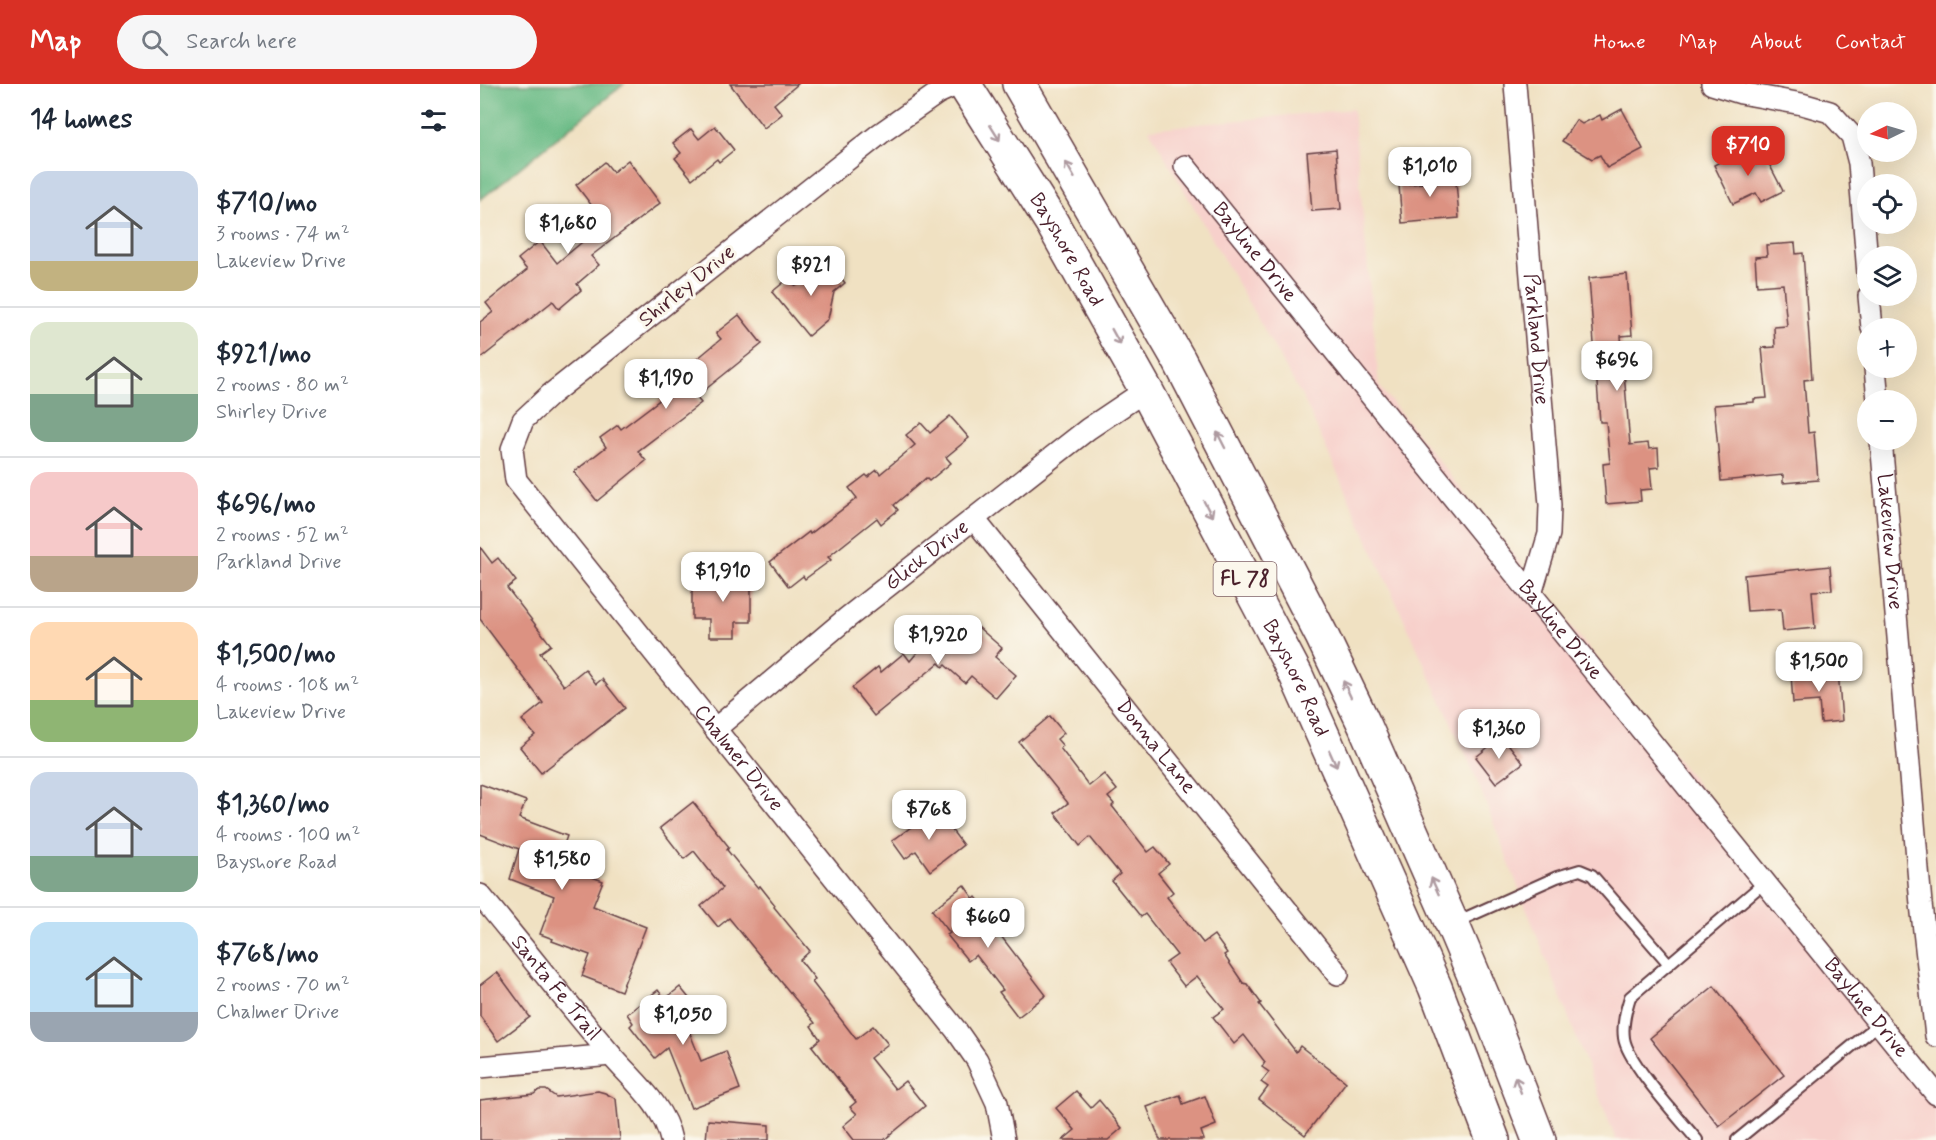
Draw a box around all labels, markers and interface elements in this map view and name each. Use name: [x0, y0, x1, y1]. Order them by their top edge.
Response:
search box: [117, 15, 537, 69]
text: Map: [30, 24, 81, 61]
icon: search: [138, 26, 171, 59]
text: Search here: [186, 28, 297, 56]
text: Home: [1594, 28, 1646, 56]
text: Map: [1679, 28, 1717, 56]
text: About: [1750, 28, 1802, 56]
text: Contact: [1835, 28, 1906, 56]
north arrow: [1857, 102, 1917, 162]
map controls: [1857, 102, 1917, 450]
text: 14 homes: [30, 103, 132, 137]
icon: filters: [417, 104, 450, 137]
one-way arrow: [989, 125, 1002, 142]
pin: $710: [1712, 126, 1784, 177]
text: $710: [1726, 132, 1770, 159]
pin: $1,010: [1381, 147, 1479, 198]
text: $1,010: [1402, 153, 1458, 180]
one-way arrow: [1064, 162, 1076, 179]
button: locate: [1857, 174, 1917, 234]
text: $710/mo: [216, 187, 317, 221]
street label: Bayshore Road: [1022, 188, 1110, 312]
icon: home: [78, 195, 150, 267]
street label: Bayline Drive: [1206, 196, 1304, 308]
pin: $1,680: [519, 204, 617, 255]
text: $1,680: [539, 210, 597, 237]
text: 3 rooms · 74 m²: [216, 221, 350, 248]
street label: Shirley Drive: [633, 238, 741, 334]
pin: $921: [775, 246, 847, 297]
button: layers: [1857, 246, 1917, 306]
text: Lakeview Drive: [216, 248, 346, 275]
text: $921: [791, 252, 831, 279]
street label: Parkland Drive: [1517, 272, 1556, 406]
button: +: [1857, 318, 1917, 378]
one-way arrow: [1110, 328, 1122, 345]
text: $921/mo: [216, 338, 311, 372]
pin: $696: [1581, 341, 1653, 392]
icon: home: [78, 346, 150, 418]
text: $696: [1595, 347, 1639, 374]
pin: $1,190: [617, 359, 715, 410]
text: $1,190: [638, 365, 694, 392]
text: 2 rooms · 80 m²: [216, 372, 349, 399]
button: −: [1857, 390, 1917, 450]
text: Shirley Drive: [216, 399, 327, 426]
one-way arrow: [1214, 431, 1226, 449]
street label: Lakeview Drive: [1870, 472, 1910, 611]
text: $696/mo: [216, 488, 316, 522]
icon: home: [78, 496, 150, 568]
one-way arrow: [1203, 500, 1215, 518]
street label: Glick Drive: [879, 513, 975, 597]
text: 2 rooms · 52 m²: [216, 522, 349, 549]
text: Parkland Drive: [216, 549, 341, 576]
pin: $1,910: [674, 552, 772, 603]
text: $1,910: [695, 558, 751, 585]
road number: FL 78: [1214, 562, 1276, 596]
street label: Bayline Drive: [1512, 574, 1610, 686]
pin: $1,920: [889, 615, 987, 666]
street label: Bayshore Road: [1255, 615, 1336, 741]
text: $1,920: [908, 621, 968, 648]
text: $1,500/mo: [216, 638, 336, 672]
pin: $1,500: [1770, 642, 1868, 693]
icon: home: [78, 646, 150, 718]
text: $1,500: [1790, 648, 1848, 675]
text: 4 rooms · 108 m²: [216, 672, 359, 699]
one-way arrow: [1340, 680, 1352, 698]
street label: Donna Lane: [1109, 693, 1202, 800]
text: Lakeview Drive: [216, 699, 346, 726]
street label: Chalmer Drive: [687, 699, 790, 817]
pin: $1,360: [1450, 709, 1548, 760]
text: $1,360: [1472, 715, 1526, 742]
one-way arrow: [1327, 749, 1339, 767]
text: $1,360/mo: [216, 788, 329, 822]
pin: $768: [893, 790, 965, 841]
icon: home: [78, 796, 150, 868]
text: $768: [906, 796, 952, 823]
text: 4 rooms · 100 m²: [216, 822, 360, 849]
pin: $1,580: [513, 840, 611, 891]
text: $1,580: [533, 846, 591, 873]
text: Bayshore Road: [216, 849, 337, 876]
one-way arrow: [1428, 878, 1440, 896]
pin: $660: [952, 898, 1024, 949]
text: $660: [965, 904, 1011, 931]
street label: Santa Fe Trail: [504, 929, 607, 1047]
text: $768/mo: [216, 938, 319, 972]
icon: home: [78, 946, 150, 1018]
street label: Bayline Drive: [1817, 952, 1915, 1064]
text: 2 rooms · 70 m²: [216, 972, 350, 999]
pin: $1,050: [634, 995, 732, 1046]
text: Chalmer Drive: [216, 999, 339, 1026]
text: $1,050: [654, 1001, 712, 1028]
one-way arrow: [1512, 1077, 1523, 1095]

